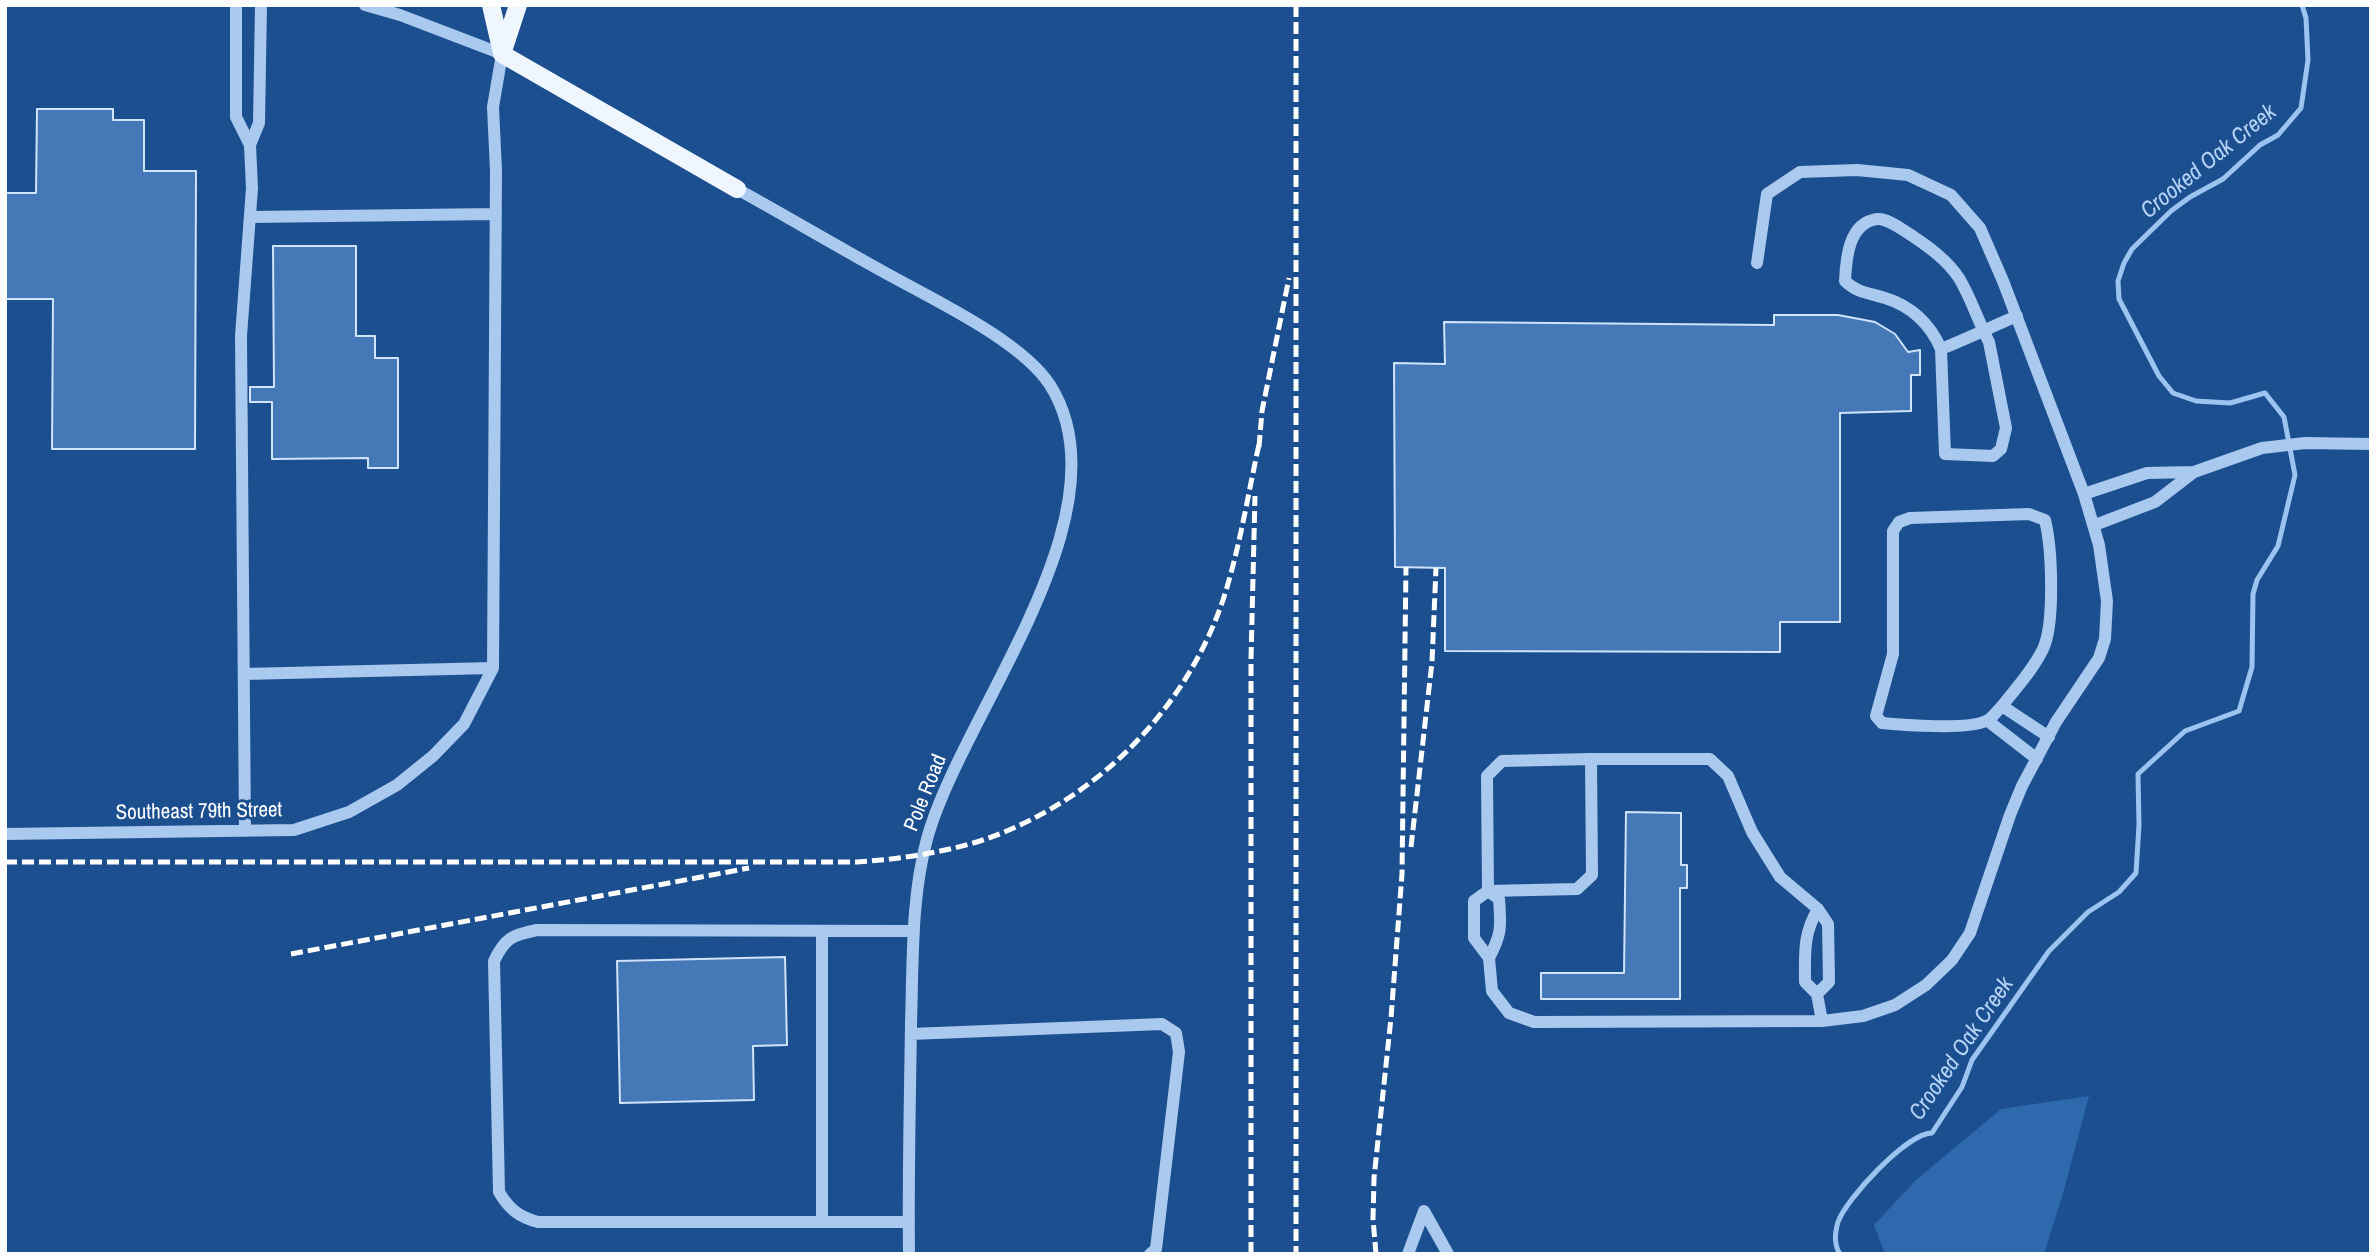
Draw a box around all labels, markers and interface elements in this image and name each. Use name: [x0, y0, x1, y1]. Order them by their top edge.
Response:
water label: Crooked Oak Creek: [2136, 99, 2282, 225]
street label: Pole Road: [899, 751, 953, 835]
street label: Southeast 79th Street: [115, 798, 283, 826]
water label: Crooked Oak Creek: [1904, 972, 2020, 1126]

